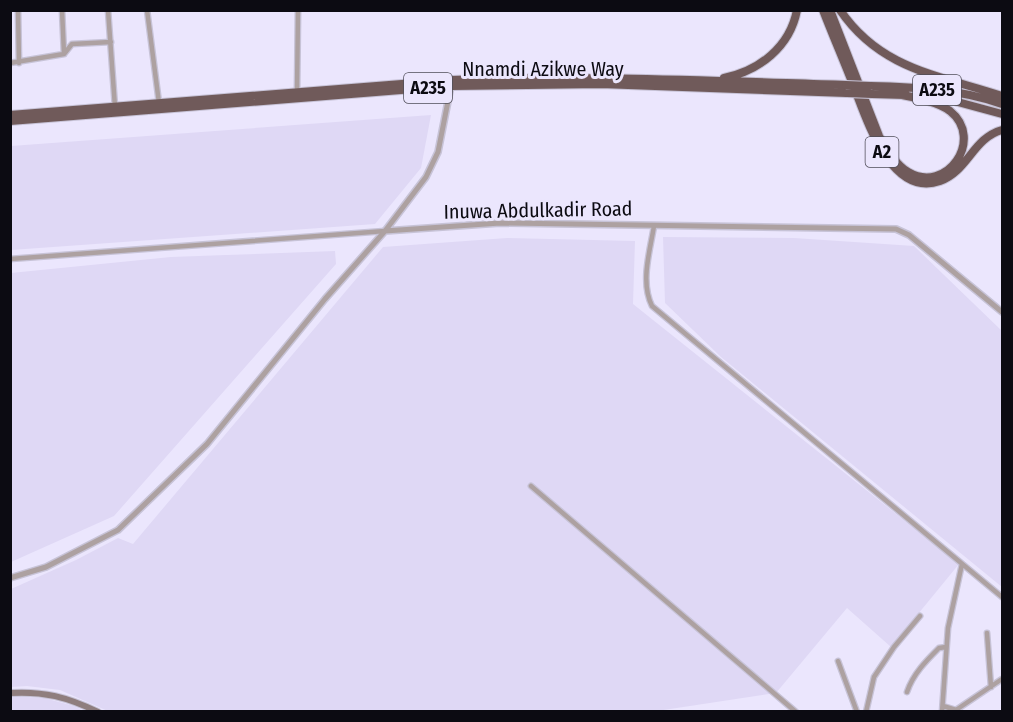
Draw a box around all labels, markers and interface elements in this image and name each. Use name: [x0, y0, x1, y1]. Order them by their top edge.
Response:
street label: Nnamdi Azikwe Way: [462, 57, 624, 81]
road number: A235: [404, 73, 452, 103]
road number: A235: [913, 75, 961, 105]
road number: A2: [866, 137, 898, 167]
street label: Inuwa Abdulkadir Road: [443, 196, 633, 224]

